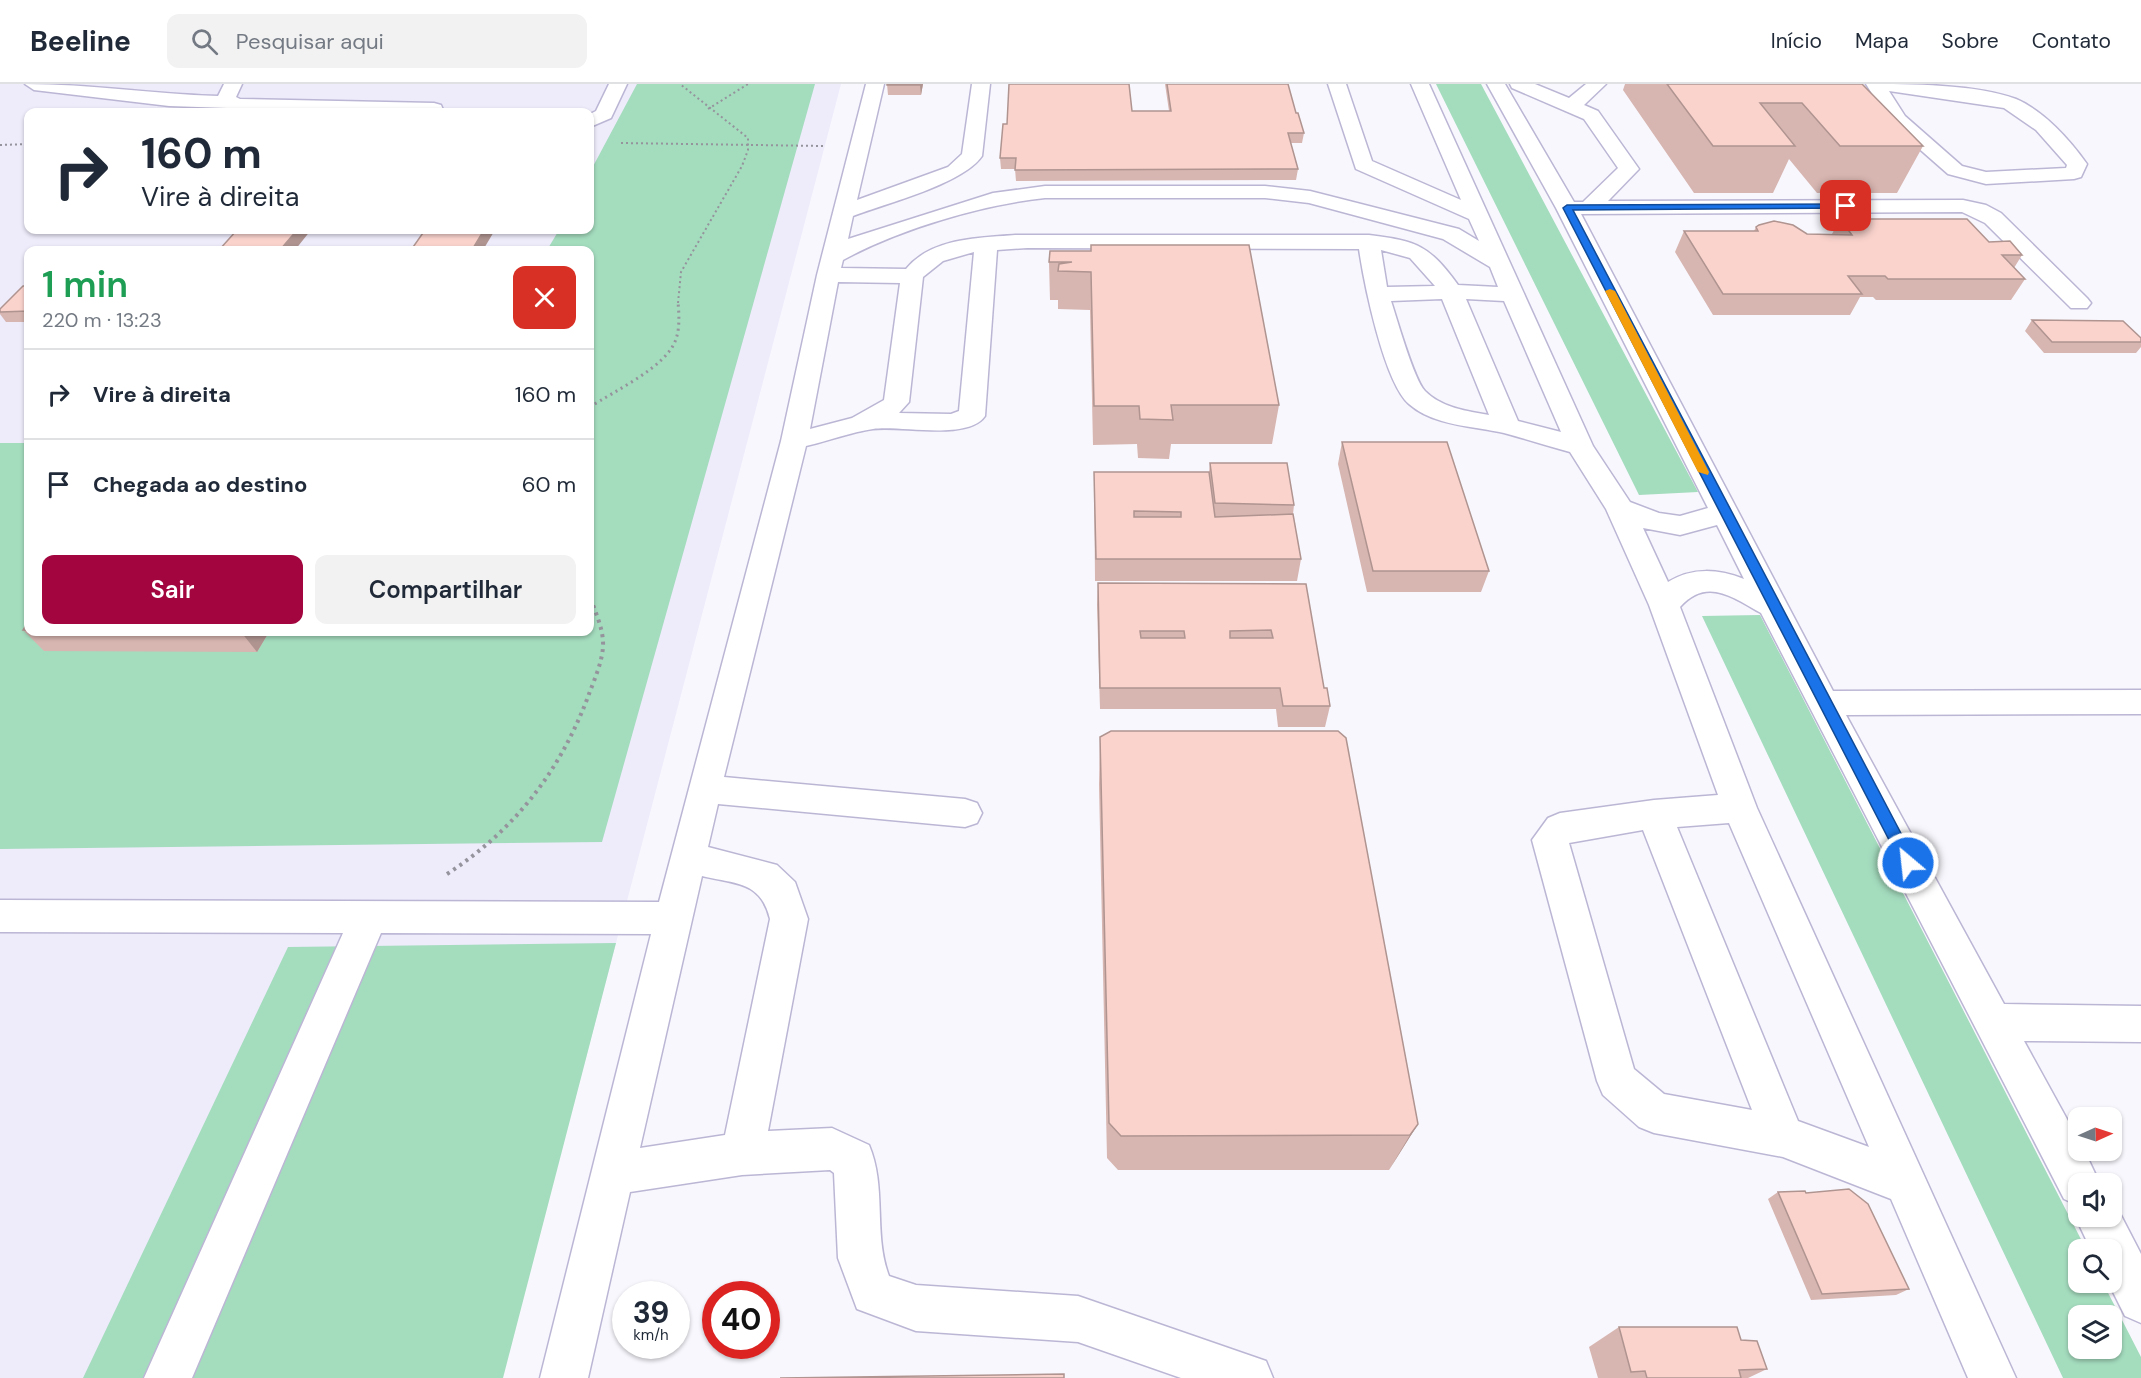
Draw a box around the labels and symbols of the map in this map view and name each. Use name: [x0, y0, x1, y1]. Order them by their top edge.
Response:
pin: [1820, 180, 1871, 231]
position arrow: [1876, 831, 1940, 895]
north arrow: [2068, 1107, 2122, 1161]
speed limit sign: 40: [702, 1281, 780, 1359]

